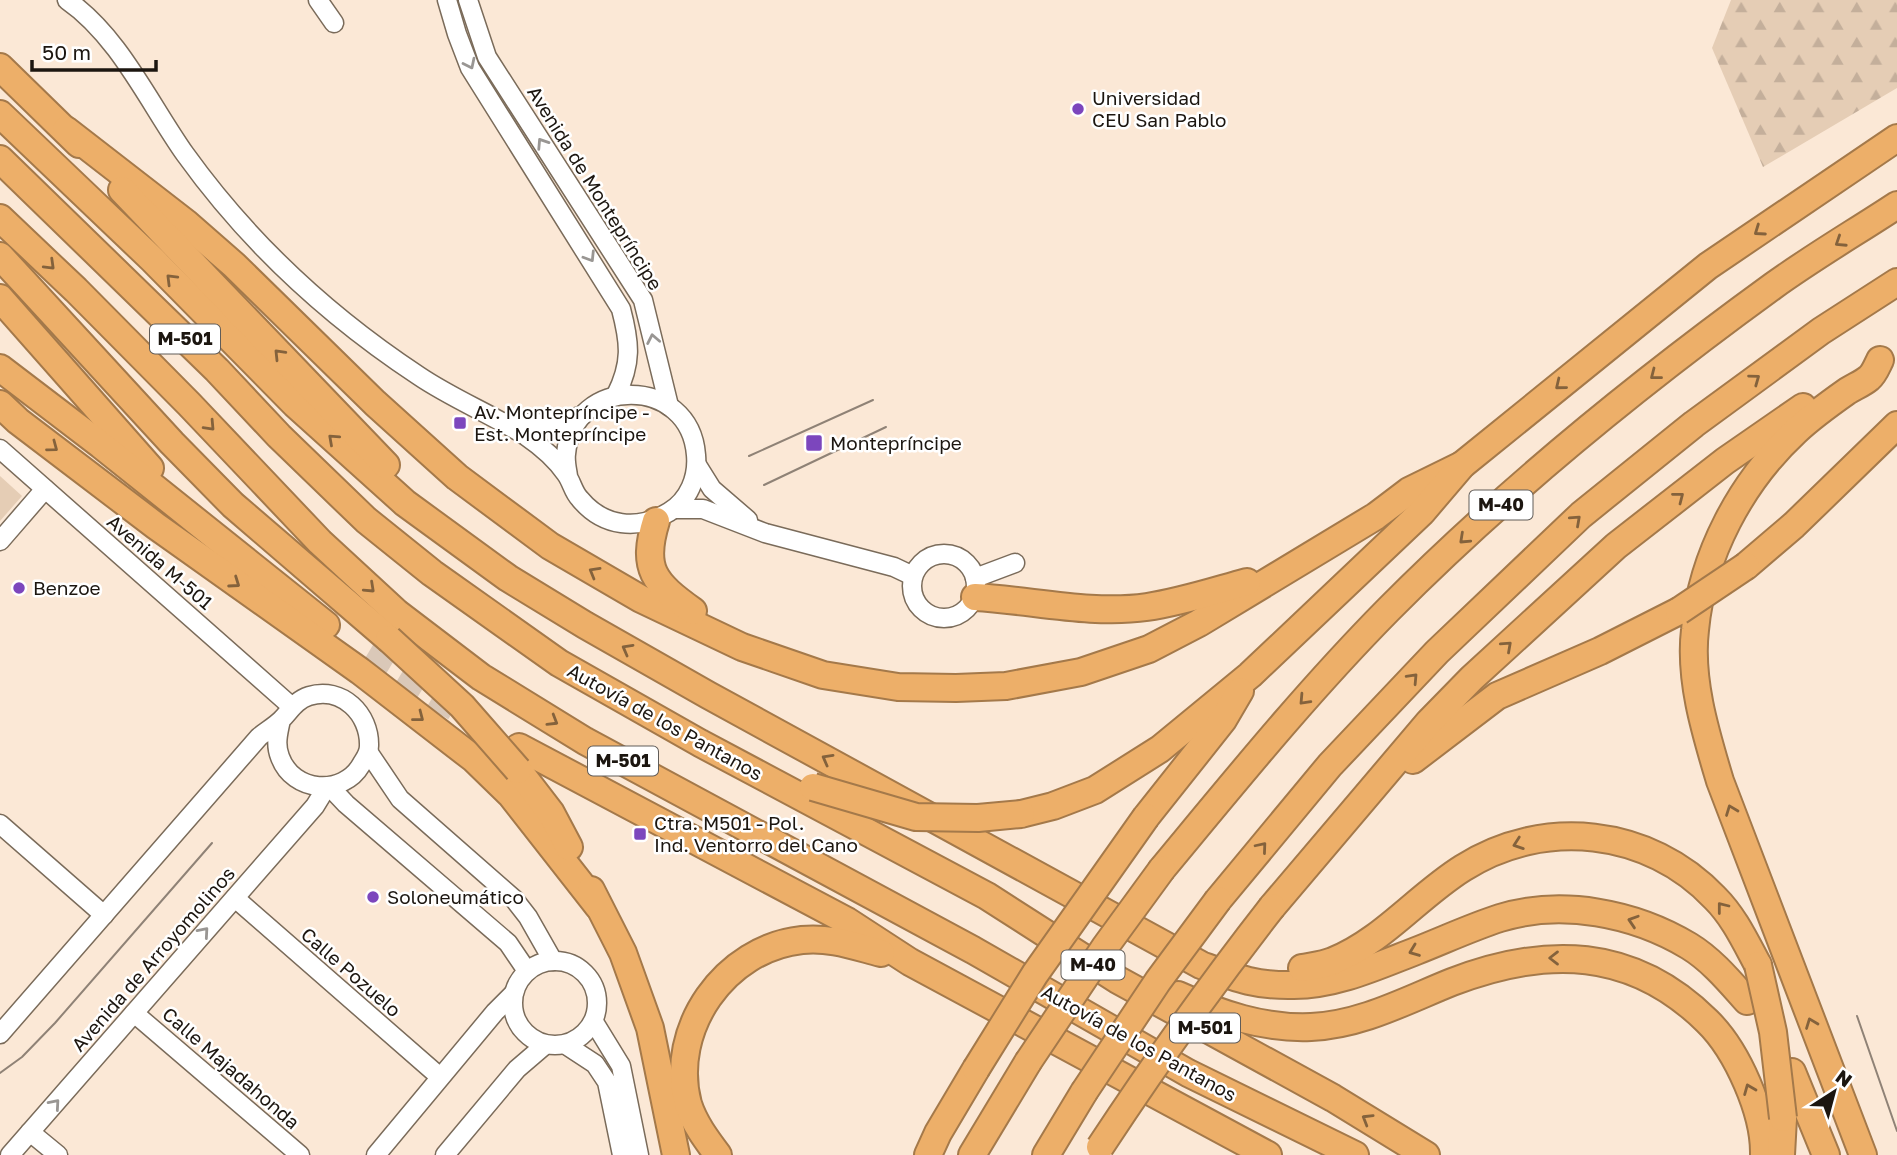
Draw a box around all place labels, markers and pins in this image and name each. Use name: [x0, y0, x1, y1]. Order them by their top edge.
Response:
place label: Universidad CEU San Pablo: [1092, 86, 1226, 131]
marker: Universidad CEU San Pablo: [1070, 101, 1086, 117]
place label: Av. Montepríncipe - Est. Montepríncipe: [474, 400, 649, 445]
marker: Av. Montepríncipe - Est. Montepríncipe: [452, 415, 468, 431]
place label: Montepríncipe: [830, 431, 962, 454]
marker: Montepríncipe: [804, 433, 824, 453]
place label: Benzoe: [33, 576, 101, 599]
marker: Benzoe: [11, 580, 27, 596]
place label: Ctra. M501 - Pol. Ind. Ventorro del Cano: [654, 811, 858, 856]
marker: Ctra. M501 - Pol. Ind. Ventorro del Cano: [632, 826, 648, 842]
place label: Soloneumático: [387, 885, 524, 908]
marker: Soloneumático: [365, 889, 381, 905]

